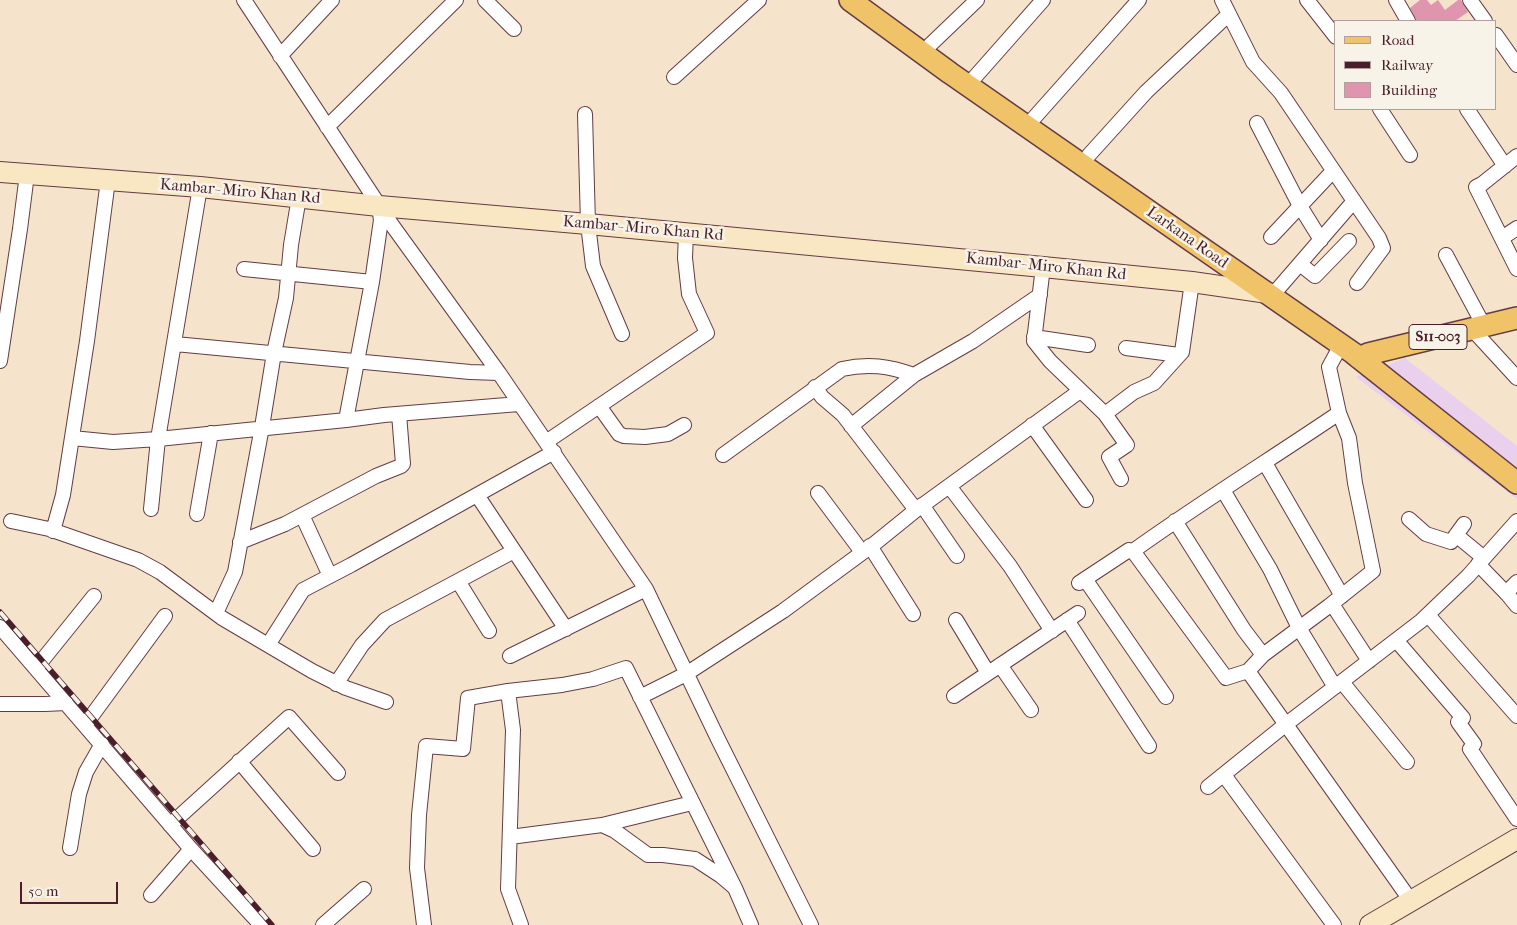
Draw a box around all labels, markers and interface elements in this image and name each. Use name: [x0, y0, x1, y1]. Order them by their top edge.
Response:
legend: [1334, 20, 1497, 110]
text: Road: [1381, 31, 1414, 49]
text: Railway: [1381, 56, 1433, 74]
text: Building: [1381, 81, 1437, 99]
street label: Kambar- Miro Khan Rd: [159, 175, 321, 209]
street label: Larkana Road: [1143, 203, 1231, 273]
street label: Kambar- Miro Khan Rd: [562, 212, 724, 246]
street label: Kambar- Miro Khan Rd: [965, 249, 1127, 285]
road number: S11-003: [1409, 324, 1467, 350]
scale bar: [22, 872, 120, 904]
text: 50 m: [28, 882, 58, 900]

